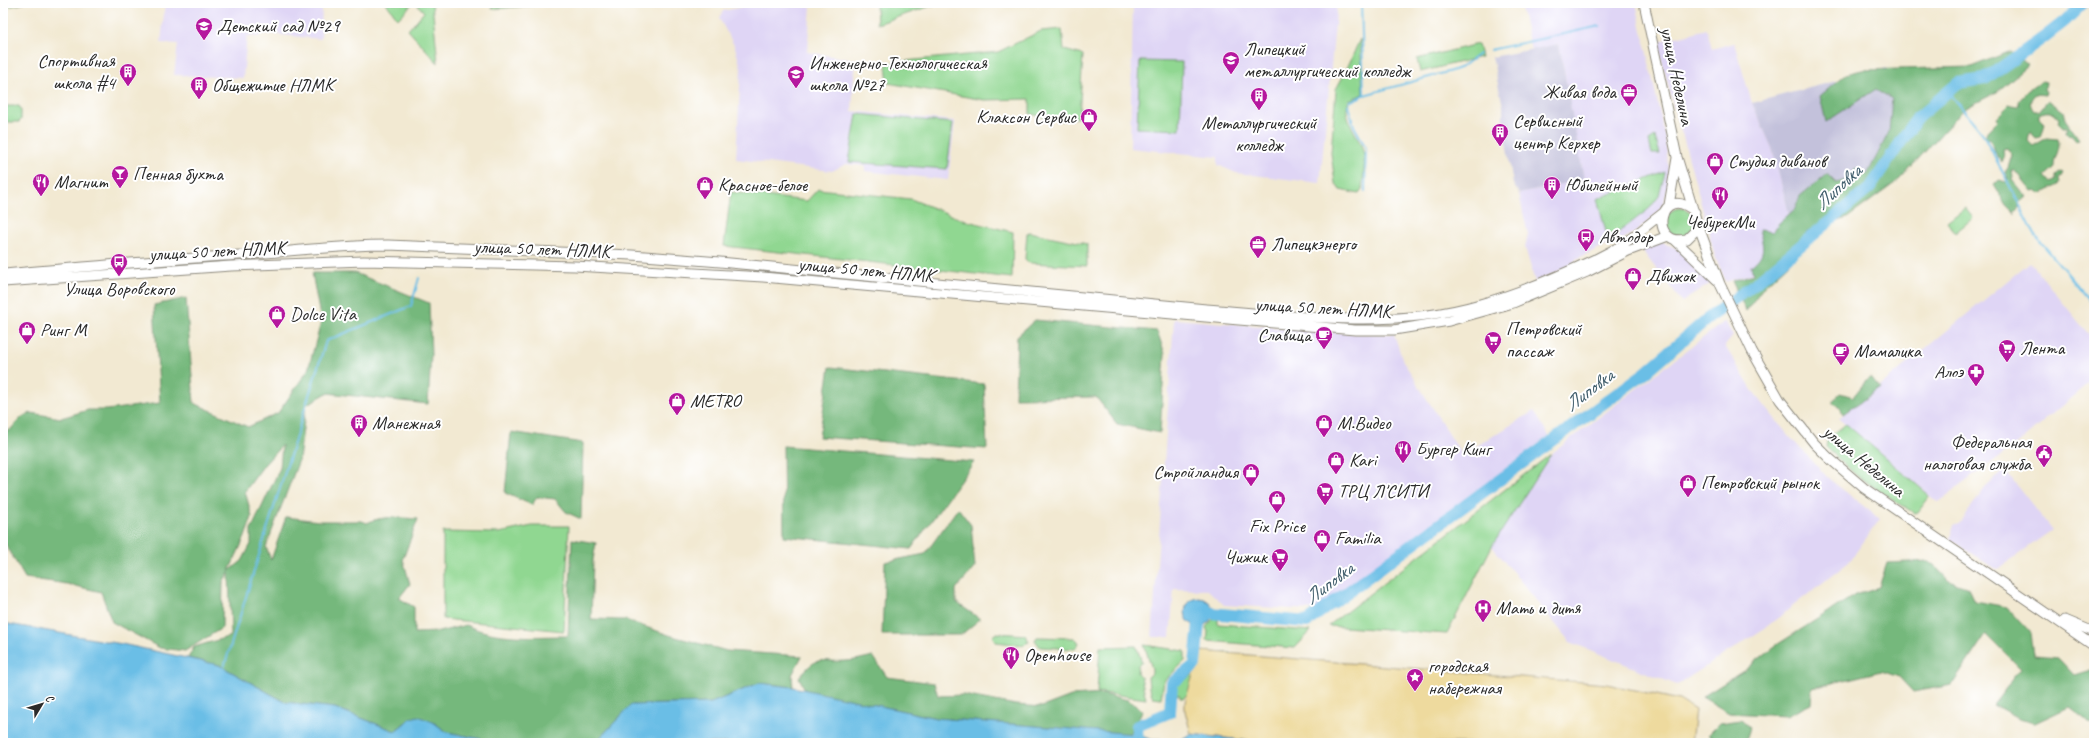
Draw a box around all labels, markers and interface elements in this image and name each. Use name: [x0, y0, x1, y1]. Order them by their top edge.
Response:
place label: Детский сад №29: [217, 14, 341, 38]
school or university icon: Детский сад №29: [194, 16, 214, 41]
street label: улица Неделина: [1655, 24, 1699, 129]
place label: Липецкий металлургический колледж: [1244, 37, 1413, 83]
place label: Спортивная школа #4: [38, 49, 117, 95]
school or university icon: Липецкий металлургический колледж: [1221, 50, 1241, 75]
place label: Инженерно-Технологическая школа №27: [809, 51, 988, 97]
building icon: Спортивная школа #4: [118, 62, 138, 87]
school or university icon: Инженерно-Технологическая школа №27: [786, 64, 806, 89]
place label: Общежитие НЛМК: [212, 73, 337, 97]
building icon: Общежитие НЛМК: [189, 75, 209, 100]
place label: Живая вода: [1543, 80, 1617, 104]
office icon: Живая вода: [1619, 82, 1639, 107]
building icon: Металлургический колледж: [1249, 86, 1269, 111]
place label: Клаксон Сервис: [976, 105, 1077, 129]
shop icon: Клаксон Сервис: [1079, 107, 1099, 132]
place label: Сервисный центр Керхер: [1513, 109, 1601, 155]
place label: Металлургический колледж: [1201, 111, 1318, 157]
building icon: Сервисный центр Керхер: [1490, 122, 1510, 147]
place label: Студия диванов: [1728, 149, 1830, 173]
shop icon: Студия диванов: [1705, 151, 1725, 176]
water label: Липовка: [1809, 157, 1869, 215]
place label: Пенная бухта: [133, 162, 224, 186]
bar icon: Пенная бухта: [110, 164, 130, 189]
place label: Магнит: [54, 170, 109, 194]
restaurant icon: Магнит: [31, 172, 51, 197]
place label: Красное-белое: [718, 173, 809, 197]
place label: Юбилейный: [1565, 173, 1639, 197]
shop icon: Красное-белое: [695, 175, 715, 200]
building icon: Юбилейный: [1542, 175, 1562, 200]
restaurant icon: ЧебурекМи: [1710, 185, 1730, 210]
place label: ЧебурекМи: [1686, 210, 1755, 234]
place label: Автодор: [1599, 225, 1654, 249]
bus stop icon: Автодор: [1576, 227, 1596, 252]
place label: Липецкэнерго: [1271, 232, 1358, 256]
office icon: Липецкэнерго: [1248, 234, 1268, 259]
street label: улица 50 лет НЛМК: [147, 235, 289, 267]
street label: улица 50 лет НЛМК: [472, 235, 614, 263]
bus stop icon: Улица Воровского: [109, 252, 129, 277]
street label: улица 50 лет НЛМК: [796, 252, 939, 288]
place label: Движок: [1646, 264, 1696, 288]
shop icon: Движок: [1623, 266, 1643, 291]
place label: Улица Воровского: [64, 277, 176, 301]
street label: улица 50 лет НЛМК: [1253, 292, 1395, 324]
place label: Dolce Vita: [290, 302, 358, 326]
shop icon: Dolce Vita: [267, 304, 287, 329]
place label: Петровский пассаж: [1506, 317, 1582, 363]
place label: Ринг М: [40, 318, 88, 342]
shop icon: Ринг М: [17, 320, 37, 345]
place label: Славица: [1257, 323, 1313, 347]
cafe icon: Славица: [1314, 325, 1334, 350]
supermarket icon: Петровский пассаж: [1483, 330, 1503, 355]
place label: Лента: [2020, 336, 2066, 360]
supermarket icon: Лента: [1997, 338, 2017, 363]
place label: Мамалика: [1854, 339, 1923, 363]
cafe icon: Мамалика: [1831, 341, 1851, 366]
place label: Алоэ: [1934, 360, 1964, 384]
water label: Липовка: [1559, 362, 1621, 417]
pharmacy icon: Алоэ: [1966, 362, 1986, 387]
place label: METRO: [690, 389, 742, 413]
shop icon: METRO: [667, 391, 687, 416]
place label: Манежная: [372, 411, 441, 435]
place label: М.Видео: [1337, 411, 1392, 435]
building icon: Манежная: [349, 413, 369, 438]
shop icon: М.Видео: [1314, 413, 1334, 438]
street label: улица Неделина: [1817, 419, 1911, 503]
place label: Федеральная налоговая служба: [1923, 430, 2033, 476]
place label: Бургер Кинг: [1416, 437, 1493, 461]
restaurant icon: Бургер Кинг: [1393, 439, 1413, 464]
public building icon: Федеральная налоговая служба: [2034, 443, 2054, 468]
place label: Kari: [1349, 448, 1379, 472]
shop icon: Kari: [1326, 450, 1346, 475]
place label: Стройландия: [1153, 460, 1239, 484]
shop icon: Стройландия: [1241, 462, 1261, 487]
place label: Петровский рынок: [1701, 471, 1821, 495]
shop icon: Петровский рынок: [1678, 473, 1698, 498]
place label: ТРЦ Л'СИТИ: [1338, 479, 1431, 503]
supermarket icon: ТРЦ Л'СИТИ: [1315, 481, 1335, 506]
shop icon: Fix Price: [1267, 489, 1287, 514]
place label: Fix Price: [1249, 514, 1307, 538]
place label: Familia: [1335, 526, 1382, 550]
shop icon: Familia: [1312, 528, 1332, 553]
place label: Чижик: [1224, 545, 1269, 569]
supermarket icon: Чижик: [1270, 547, 1290, 572]
water label: Липовка: [1299, 555, 1361, 610]
place label: Мать и дитя: [1496, 596, 1581, 620]
hospital icon: Мать и дитя: [1473, 598, 1493, 623]
place label: Openhouse: [1024, 643, 1092, 667]
restaurant icon: Openhouse: [1001, 645, 1021, 670]
place label: городская набережная: [1428, 654, 1503, 700]
place icon: городская набережная: [1405, 667, 1425, 692]
north arrow: [22, 684, 62, 724]
text: С: [43, 691, 58, 706]

